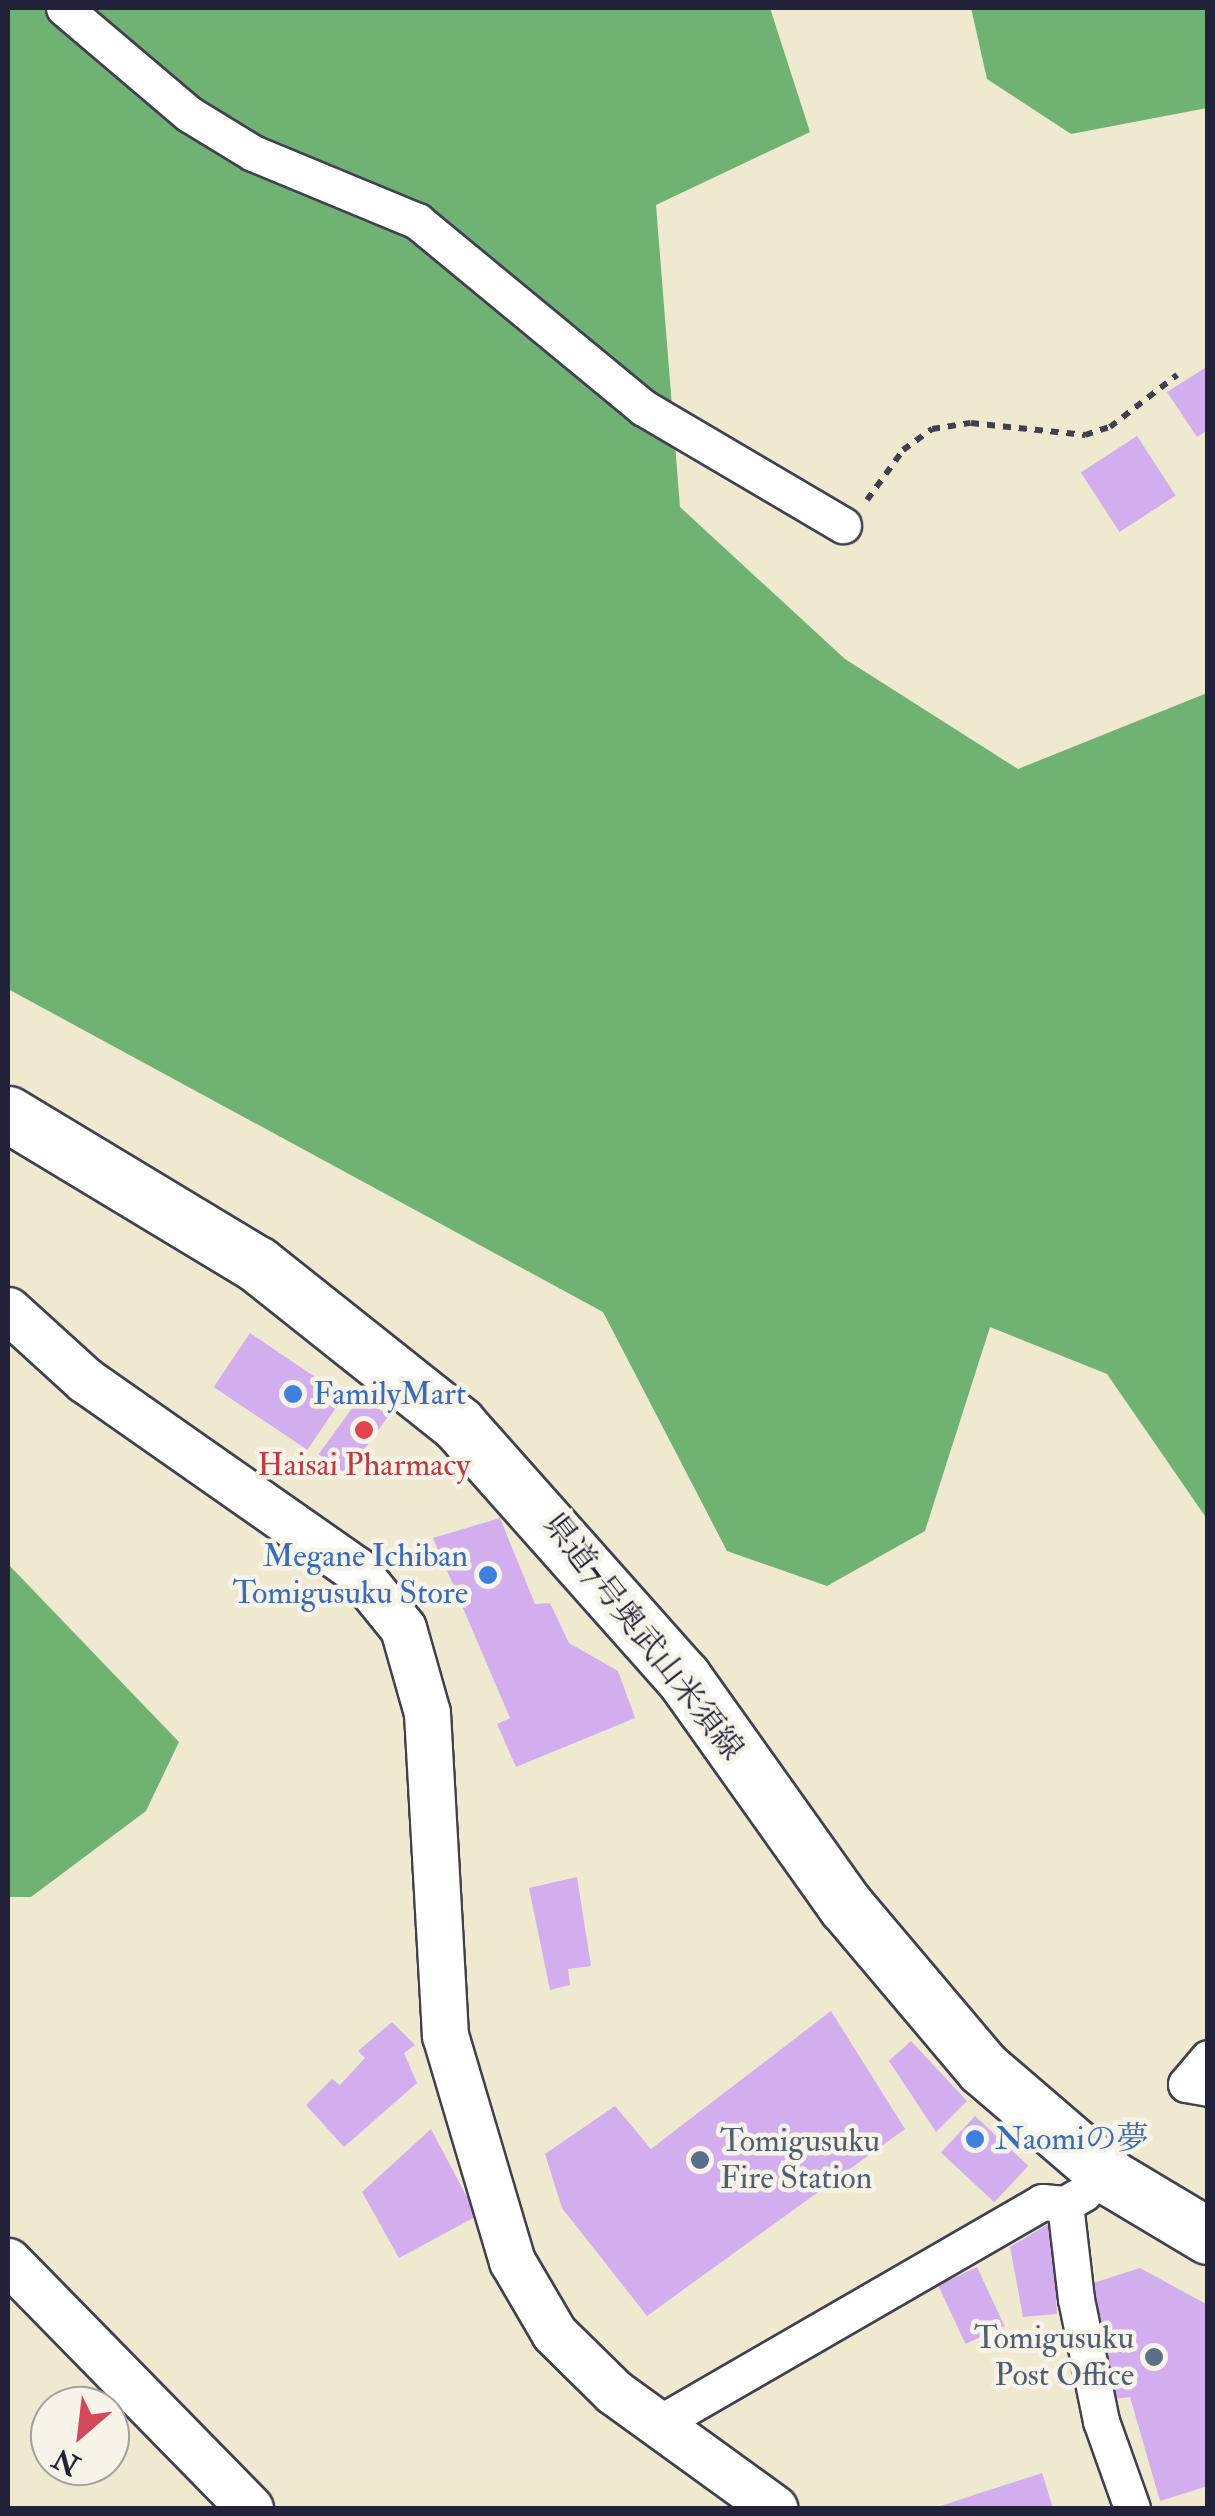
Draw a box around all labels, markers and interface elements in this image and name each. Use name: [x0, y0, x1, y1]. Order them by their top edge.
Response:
place label: FamilyMart: [313, 1375, 466, 1413]
marker: FamilyMart: [282, 1383, 304, 1405]
marker: Haisai Pharmacy: [353, 1419, 375, 1441]
place label: Haisai Pharmacy: [258, 1446, 470, 1484]
street label: 県道7号奥武山米須線: [535, 1506, 751, 1768]
place label: Megane Ichiban Tomigusuku Store: [232, 1538, 468, 1613]
marker: Megane Ichiban Tomigusuku Store: [477, 1564, 499, 1586]
place label: Naomiの夢: [995, 2120, 1149, 2158]
place label: Tomigusuku Fire Station: [720, 2123, 880, 2198]
marker: Naomiの夢: [964, 2128, 986, 2150]
marker: Tomigusuku Fire Station: [689, 2149, 711, 2171]
place label: Tomigusuku Post Office: [974, 2320, 1134, 2395]
marker: Tomigusuku Post Office: [1143, 2346, 1165, 2368]
north arrow: [30, 2386, 130, 2486]
text: N: [47, 2440, 86, 2483]

